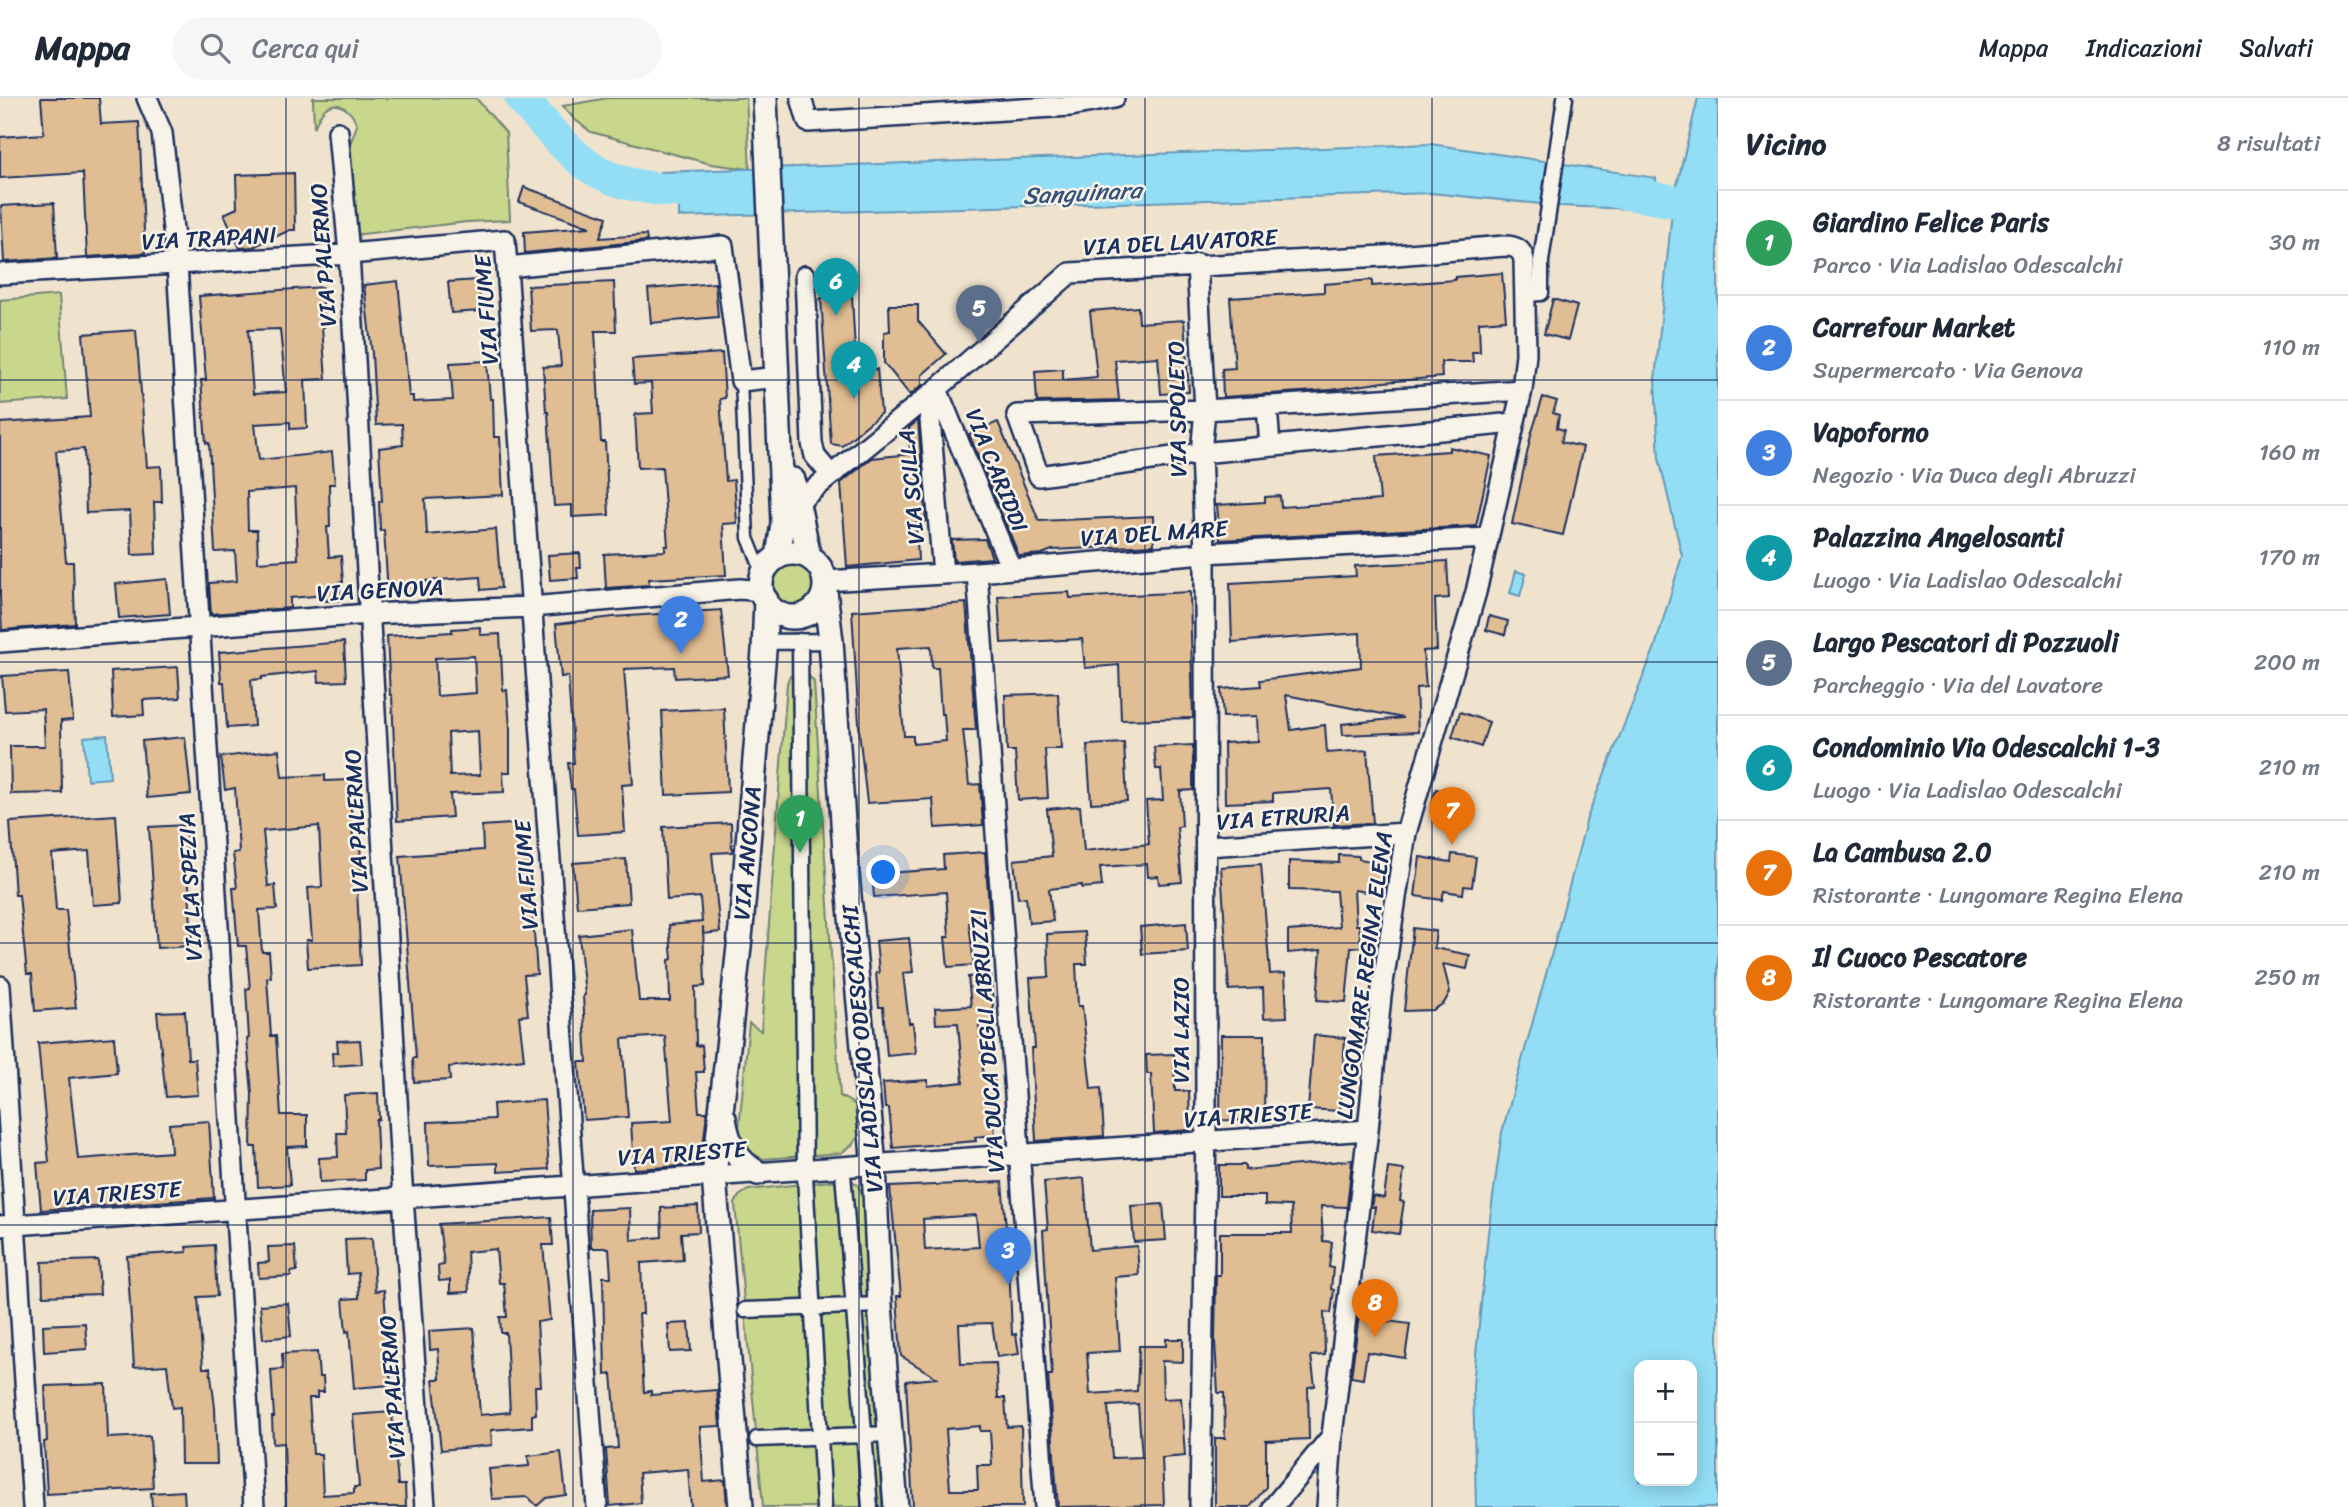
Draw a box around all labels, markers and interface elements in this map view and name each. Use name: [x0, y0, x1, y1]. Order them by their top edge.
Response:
search box: [172, 17, 662, 80]
text: Mappa: [35, 19, 130, 77]
text: Cerca qui: [252, 25, 359, 71]
text: Mappa: [1979, 27, 2048, 69]
text: Indicazioni: [2086, 27, 2202, 69]
text: Salvati: [2240, 27, 2313, 69]
icon: search: [196, 29, 234, 67]
text: Vicino: [1746, 117, 1826, 171]
text: 8 risultati: [2217, 123, 2320, 164]
water label: Sanguinara: [1022, 169, 1145, 217]
street label: VIA PALERMO: [298, 182, 349, 328]
text: Giardino Felice Paris: [1813, 199, 2049, 245]
street label: VIA TRAPANI: [141, 214, 277, 262]
street label: VIA DEL LAVATORE: [1082, 217, 1279, 268]
text: 1: [1764, 222, 1774, 263]
text: 30 m: [2269, 222, 2320, 263]
text: Parco · Via Ladislao Odescalchi: [1813, 245, 2122, 286]
street label: VIA FIUME: [462, 252, 511, 366]
pin: 6: [813, 258, 859, 316]
pin: 5: [956, 285, 1002, 343]
text: Carrefour Market: [1813, 304, 2015, 350]
text: 2: [1762, 327, 1776, 368]
text: 110 m: [2262, 327, 2320, 368]
street label: VIA SPOLETO: [1156, 340, 1199, 478]
pin: 4: [831, 341, 877, 399]
text: Supermercato · Via Genova: [1813, 350, 2083, 391]
street label: VIA CARIDDI: [953, 402, 1040, 538]
text: Vapoforno: [1813, 409, 1929, 455]
street label: VIA SCILLA: [886, 428, 937, 546]
text: 3: [1763, 432, 1775, 473]
text: 160 m: [2259, 432, 2320, 473]
text: Negozio · Via Duca degli Abruzzi: [1813, 455, 2136, 496]
street label: VIA DEL MARE: [1079, 508, 1230, 559]
text: Palazzina Angelosanti: [1813, 514, 2064, 560]
text: 4: [1762, 537, 1776, 578]
text: 170 m: [2259, 537, 2320, 578]
text: Luogo · Via Ladislao Odescalchi: [1813, 560, 2122, 601]
street label: VIA GENOVA: [316, 567, 445, 614]
pin: 2: [658, 596, 704, 654]
text: Largo Pescatori di Pozzuoli: [1813, 619, 2119, 665]
text: 5: [1762, 642, 1776, 683]
text: 200 m: [2254, 642, 2320, 683]
text: Parcheggio · Via del Lavatore: [1813, 665, 2103, 706]
text: Condominio Via Odescalchi 1-3: [1813, 724, 2160, 770]
text: 6: [1762, 747, 1776, 788]
text: 210 m: [2259, 747, 2320, 788]
street label: VIA PALERMO: [332, 748, 381, 894]
text: Luogo · Via Ladislao Odescalchi: [1813, 770, 2122, 811]
street label: VIA ANCONA: [721, 784, 774, 922]
pin: 7: [1429, 787, 1475, 845]
street label: VIA ETRURIA: [1215, 792, 1351, 843]
pin: 1: [777, 795, 823, 853]
street label: VIA LA SPEZIA: [166, 812, 215, 962]
street label: VIA FIUME: [502, 817, 551, 931]
street label: LUNGOMARE REGINA ELENA: [1324, 829, 1405, 1122]
text: La Cambusa 2.0: [1813, 829, 1992, 875]
text: 7: [1762, 852, 1776, 893]
text: 210 m: [2259, 852, 2320, 893]
your location: [866, 855, 900, 889]
text: Ristorante · Lungomare Regina Elena: [1813, 875, 2183, 916]
street label: VIA LADISLAO ODESCALCHI: [829, 902, 895, 1194]
street label: VIA DUCA DEGLI ABRUZZI: [958, 908, 1017, 1174]
text: Il Cuoco Pescatore: [1813, 934, 2027, 980]
text: 8: [1762, 957, 1776, 998]
text: 250 m: [2254, 957, 2320, 998]
street label: VIA LAZIO: [1161, 977, 1202, 1083]
text: Ristorante · Lungomare Regina Elena: [1813, 980, 2183, 1021]
street label: VIA TRIESTE: [1182, 1090, 1315, 1140]
street label: VIA TRIESTE: [616, 1128, 749, 1178]
street label: VIA TRIESTE: [51, 1168, 184, 1218]
pin: 3: [985, 1227, 1031, 1285]
pin: 8: [1352, 1279, 1398, 1337]
street label: VIA PALERMO: [367, 1314, 418, 1460]
map controls: [1634, 1360, 1697, 1486]
button: +: [1634, 1360, 1697, 1423]
button: −: [1634, 1423, 1697, 1486]

